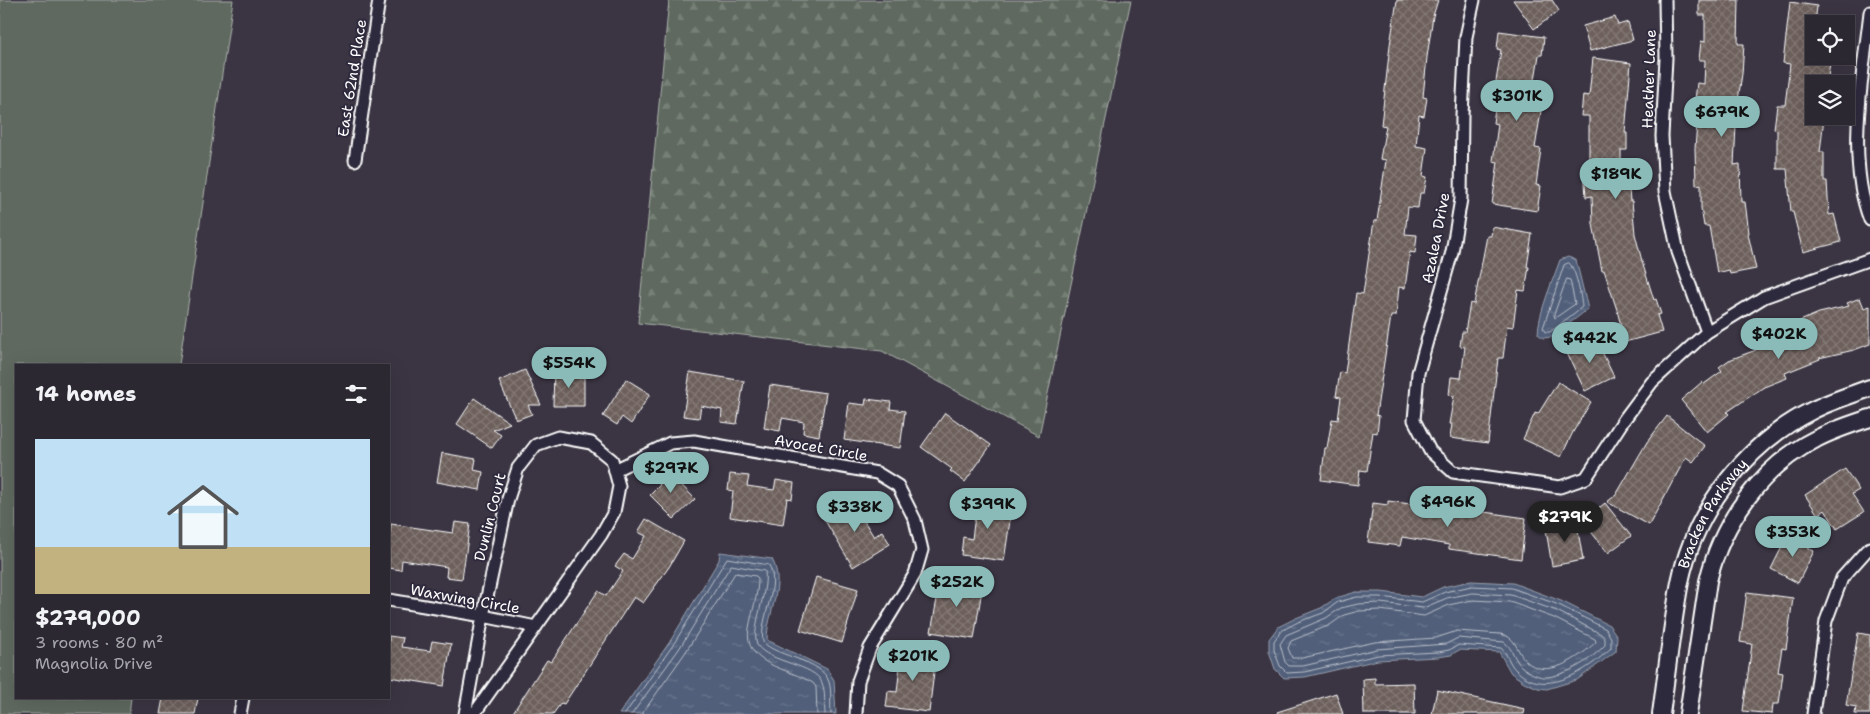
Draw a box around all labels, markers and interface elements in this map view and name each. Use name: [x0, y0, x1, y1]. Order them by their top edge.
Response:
map controls: [1805, 15, 1855, 125]
button: locate: [1805, 15, 1855, 65]
street label: East 62nd Place: [333, 18, 371, 138]
street label: Heather Lane: [1637, 29, 1661, 129]
button: layers: [1805, 75, 1855, 125]
pin: $301K: [1482, 80, 1552, 122]
text: $301K: [1491, 85, 1543, 106]
pin: $679K: [1687, 96, 1757, 138]
text: $679K: [1695, 101, 1749, 122]
pin: $189K: [1581, 158, 1651, 200]
text: $189K: [1591, 163, 1641, 184]
street label: Azalea Drive: [1417, 191, 1455, 285]
pin: $402K: [1744, 318, 1814, 360]
pin: $442K: [1555, 322, 1625, 364]
text: $402K: [1752, 323, 1806, 344]
text: $442K: [1563, 327, 1617, 348]
pin: $554K: [534, 346, 604, 389]
text: $554K: [543, 352, 595, 373]
text: 14 homes: [35, 380, 136, 408]
icon: filters: [342, 380, 370, 408]
street label: Avocet Circle: [773, 430, 869, 466]
pin: $297K: [636, 452, 706, 494]
street label: Bracken Parkway: [1674, 454, 1752, 571]
text: $297K: [644, 457, 698, 478]
street label: Dunlin Court: [469, 471, 511, 563]
icon: home: [158, 472, 248, 562]
pin: $496K: [1413, 486, 1483, 528]
pin: $399K: [953, 488, 1023, 530]
pin: $338K: [820, 490, 890, 533]
text: $496K: [1421, 491, 1475, 512]
text: $399K: [961, 493, 1015, 514]
text: $338K: [828, 496, 882, 517]
pin: $279K: [1530, 500, 1600, 543]
text: $279K: [1538, 506, 1592, 527]
pin: $353K: [1758, 516, 1828, 558]
text: $353K: [1766, 521, 1820, 542]
pin: $252K: [922, 566, 992, 608]
text: $252K: [930, 571, 984, 592]
street label: Waxwing Circle: [409, 580, 521, 618]
text: $279,000: [35, 604, 141, 632]
text: 3 rooms · 80 m²: [35, 632, 163, 653]
pin: $201K: [878, 640, 948, 682]
text: $201K: [888, 645, 938, 666]
text: Magnolia Drive: [35, 653, 153, 674]

